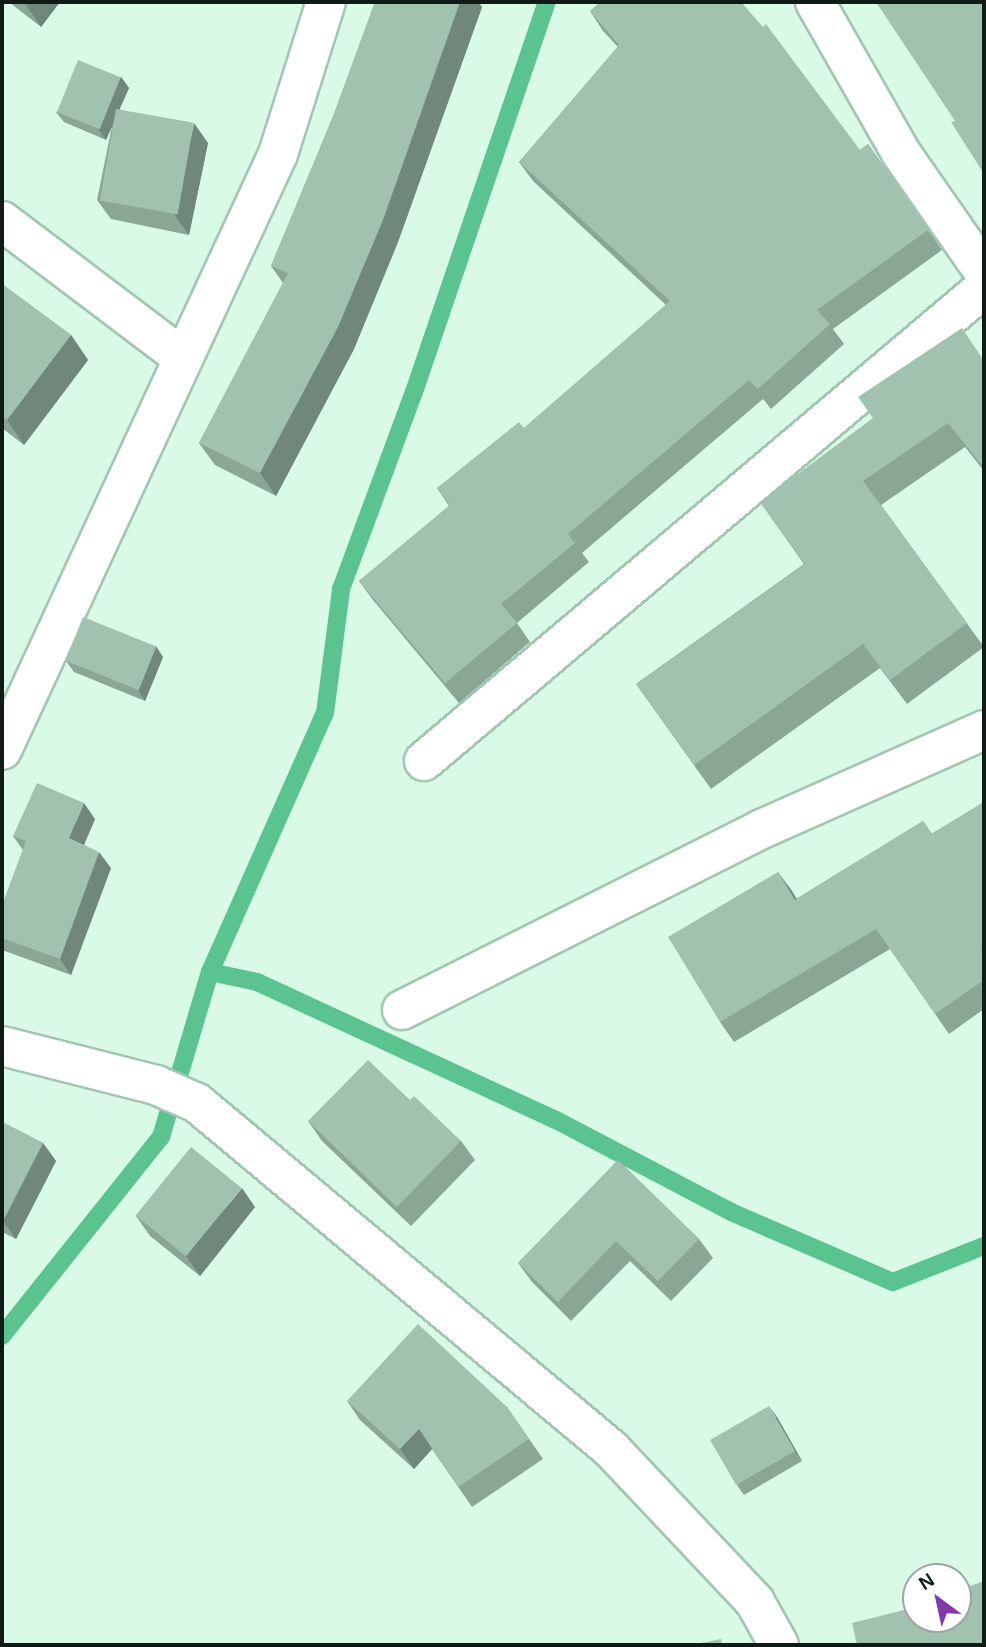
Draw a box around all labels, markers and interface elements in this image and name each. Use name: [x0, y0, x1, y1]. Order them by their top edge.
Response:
north arrow: [902, 1563, 972, 1633]
text: N: [915, 1569, 938, 1594]

